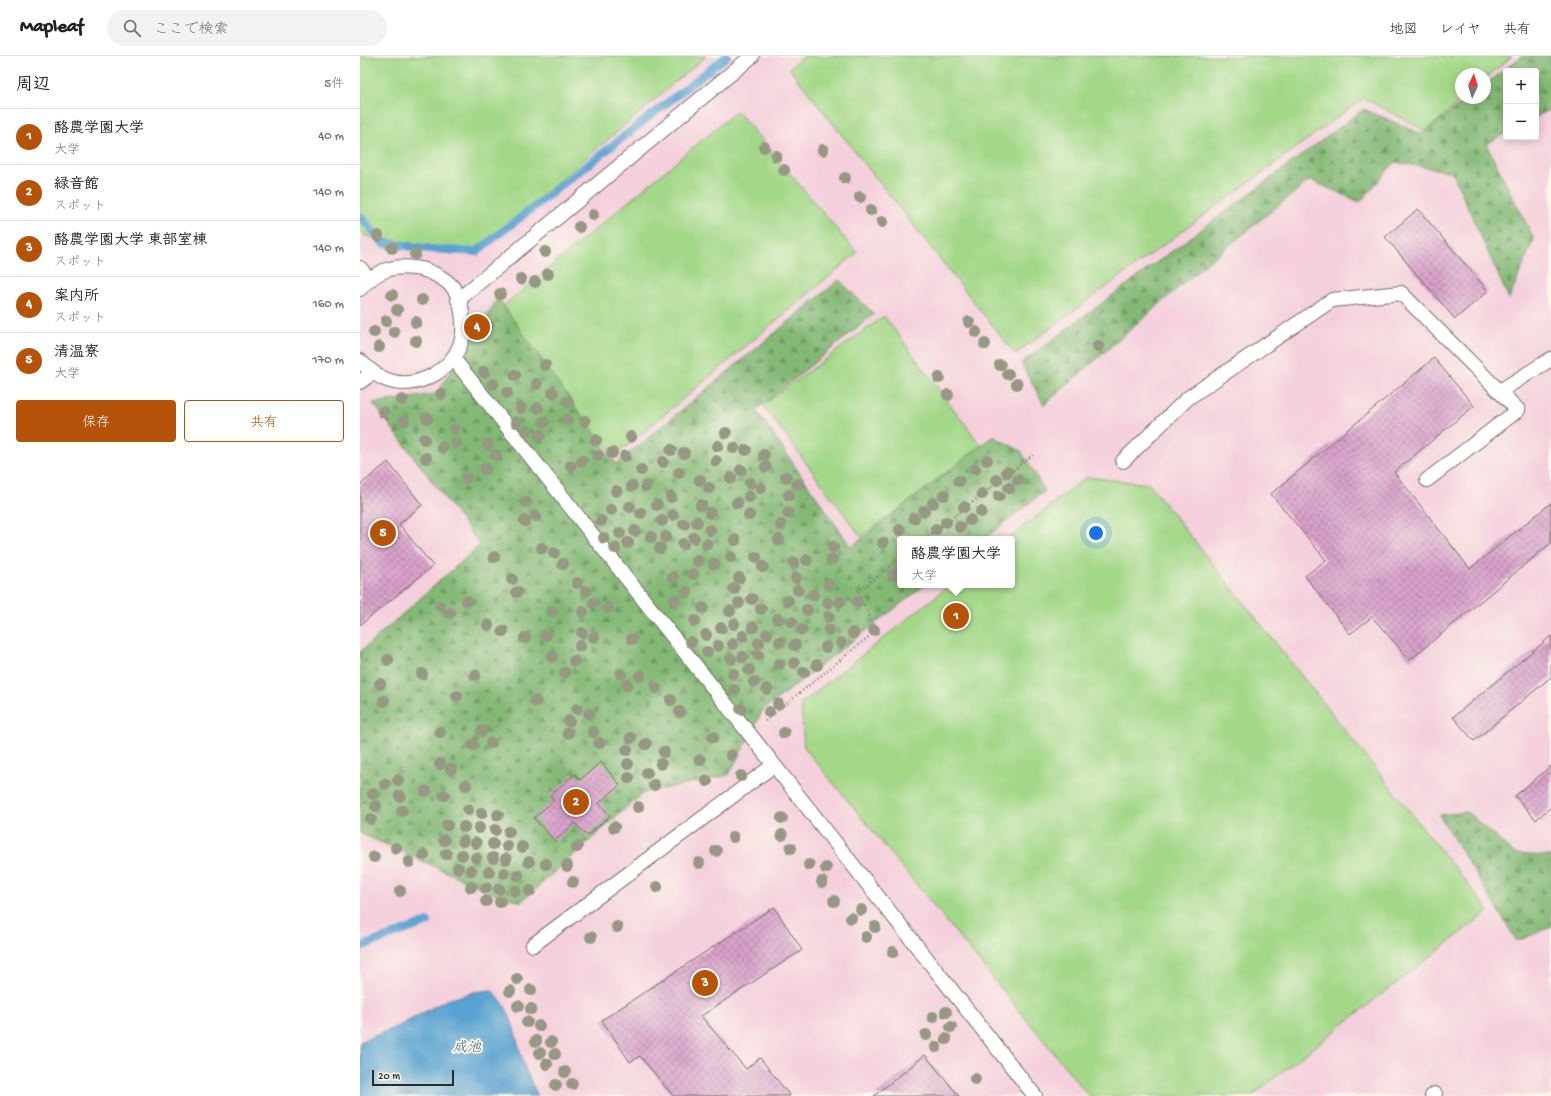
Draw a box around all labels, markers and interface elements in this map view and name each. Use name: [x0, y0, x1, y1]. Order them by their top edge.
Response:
search box: [107, 10, 387, 46]
text: Mapleaf: [20, 16, 83, 39]
icon: search: [121, 17, 143, 39]
text: ここで検索: [153, 21, 228, 39]
text: 地図: [1390, 22, 1418, 39]
text: レイヤ: [1440, 22, 1481, 39]
text: 共有: [1503, 22, 1531, 39]
north arrow: [1455, 68, 1491, 104]
map controls: [1503, 68, 1539, 140]
button: +: [1503, 68, 1539, 104]
text: 周辺: [16, 76, 50, 96]
text: 5件: [324, 77, 344, 92]
button: −: [1503, 104, 1539, 140]
text: 酪農学園大学: [54, 120, 144, 138]
text: 1: [26, 129, 32, 144]
text: 40 m: [318, 129, 344, 144]
text: 大学: [54, 143, 80, 158]
text: 緑音館: [54, 176, 99, 194]
text: 2: [26, 185, 32, 200]
text: 140 m: [313, 185, 344, 200]
text: スポット: [54, 199, 106, 214]
text: 酪農学園大学 東部室棟: [54, 232, 208, 250]
text: 3: [26, 241, 32, 256]
text: 140 m: [313, 241, 344, 256]
text: スポット: [54, 255, 106, 270]
text: 案内所: [54, 288, 99, 306]
text: 4: [26, 297, 32, 312]
text: 160 m: [312, 297, 344, 312]
text: スポット: [54, 311, 106, 326]
pin: 4: [464, 312, 490, 342]
text: 清温寮: [54, 344, 99, 362]
text: 5: [26, 353, 32, 368]
text: 170 m: [312, 353, 344, 368]
text: 大学: [54, 367, 80, 382]
button: 保存: [16, 400, 176, 442]
button: 共有: [184, 400, 344, 442]
pin: 5: [370, 518, 396, 548]
your location: [1086, 523, 1106, 543]
popup: [897, 536, 1015, 588]
text: 酪農学園大学: [911, 546, 1001, 564]
text: 大学: [911, 569, 937, 584]
pin: 1: [943, 601, 969, 631]
pin: 2: [563, 787, 589, 817]
pin: 3: [692, 968, 718, 998]
water label: 成池: [453, 1039, 482, 1057]
scale bar: [372, 1068, 454, 1087]
text: 20 m: [378, 1071, 400, 1083]

